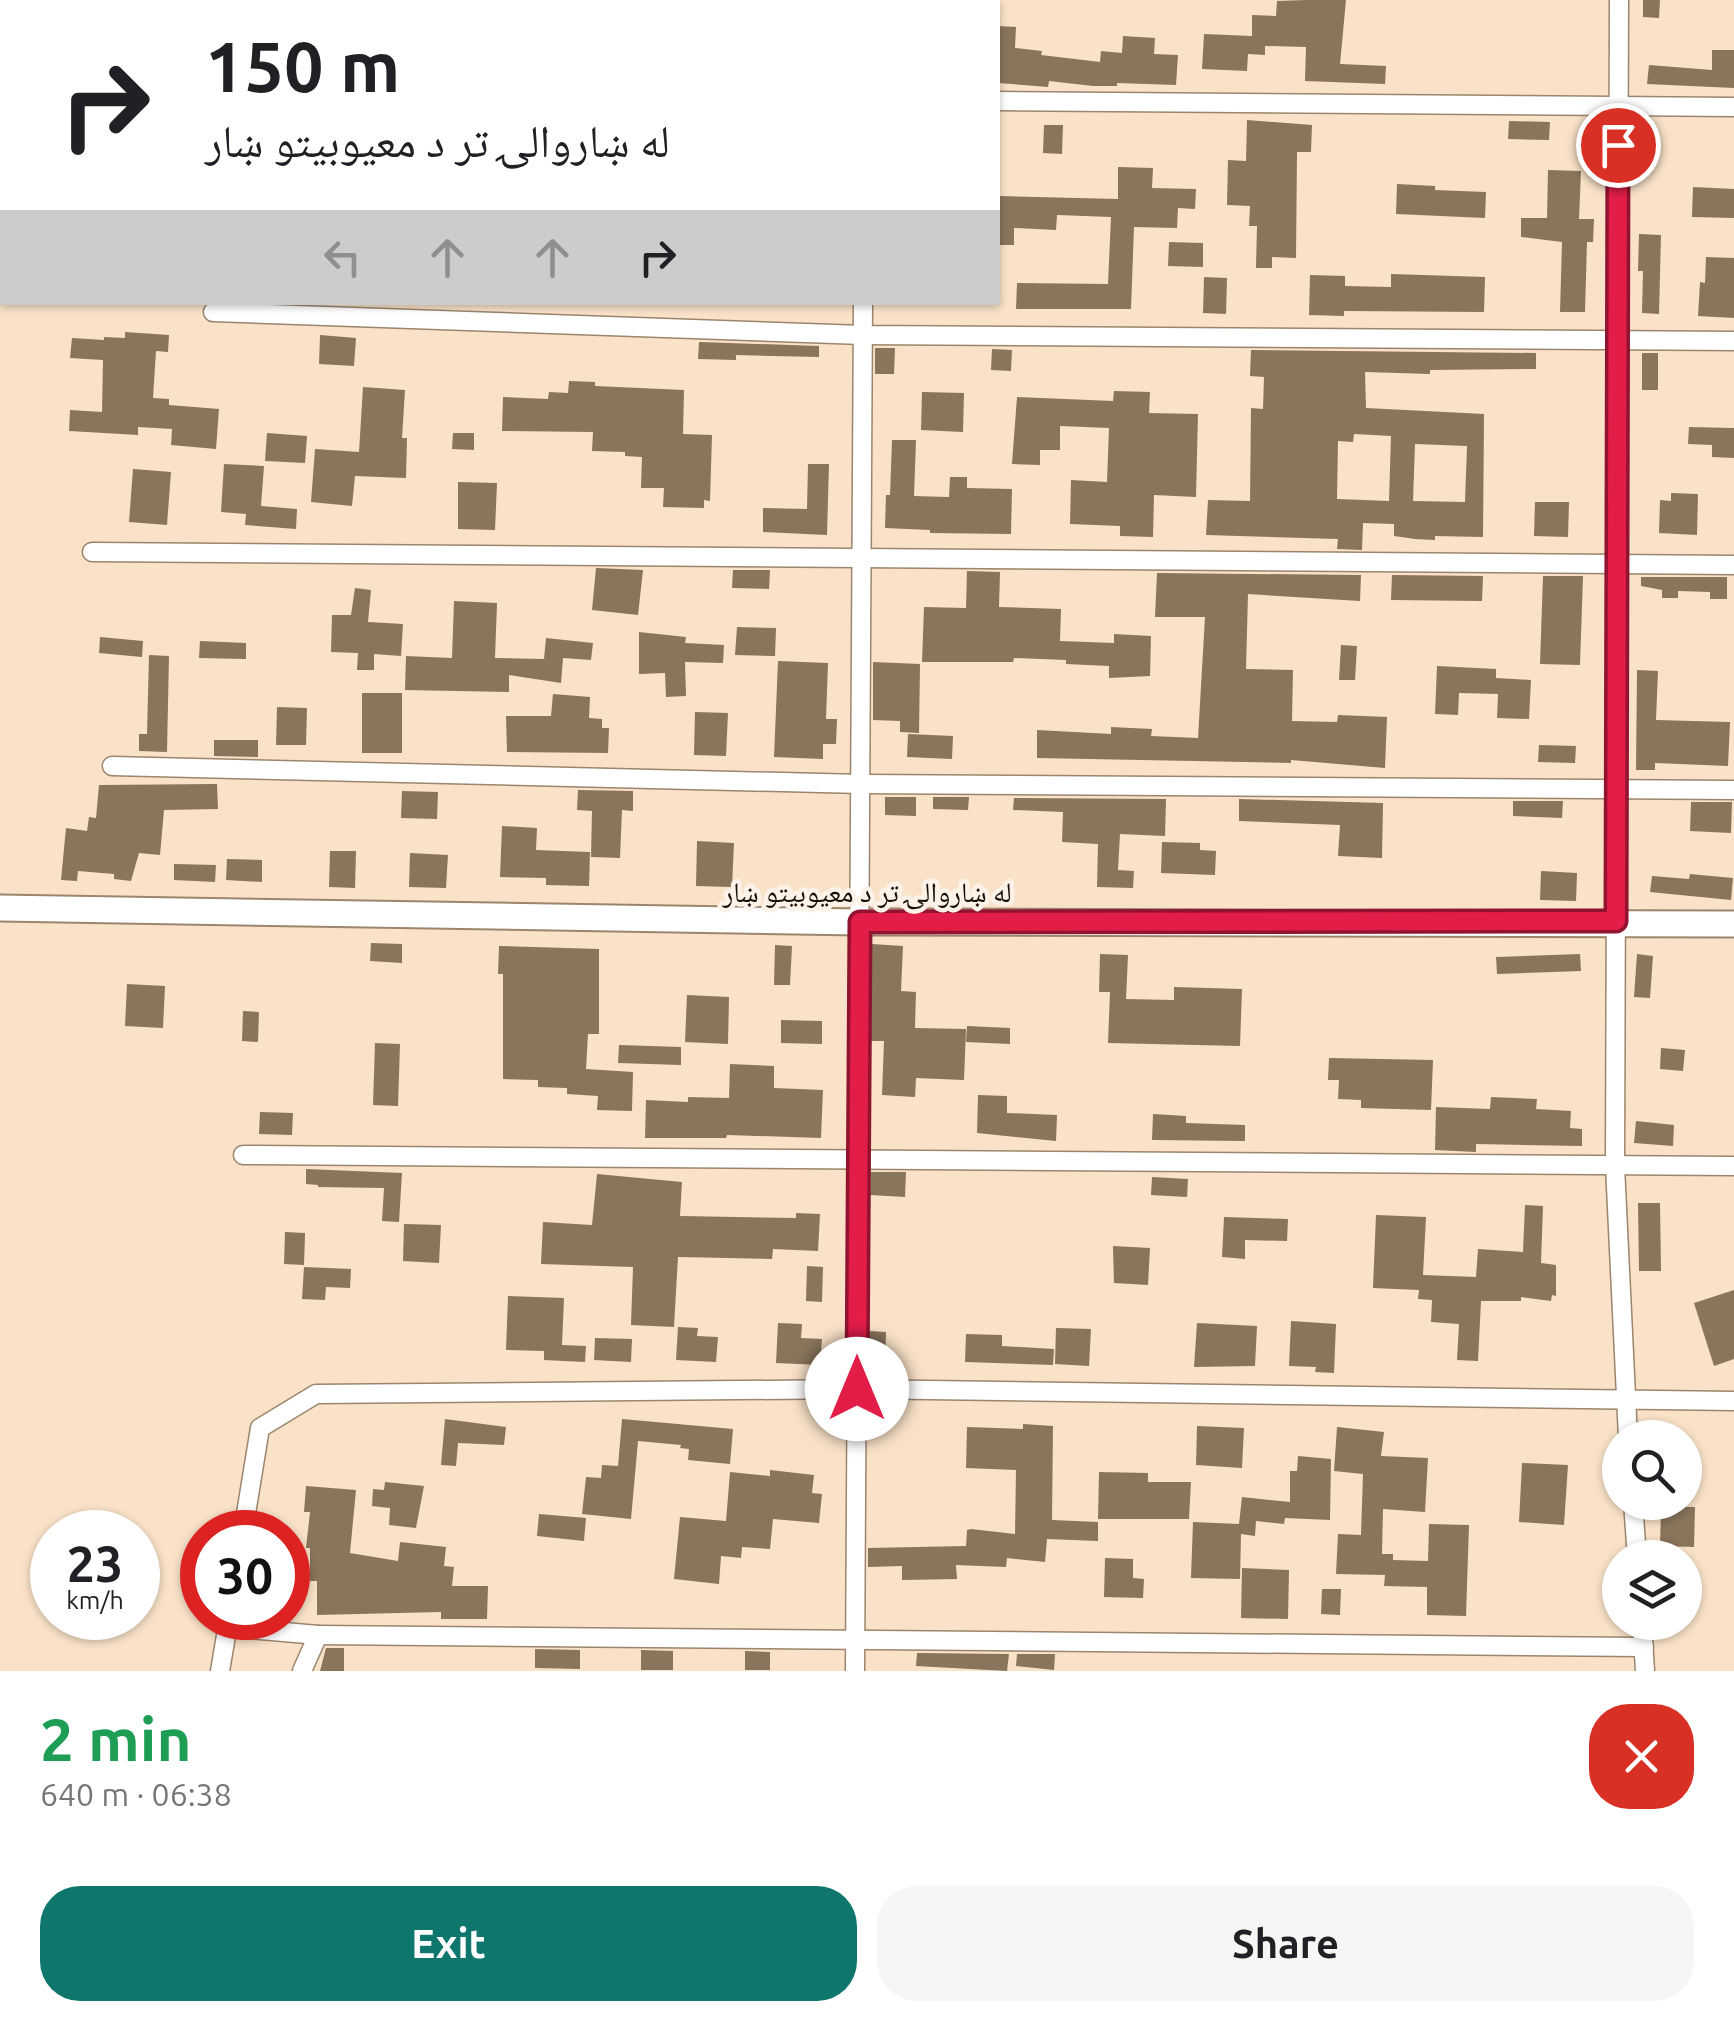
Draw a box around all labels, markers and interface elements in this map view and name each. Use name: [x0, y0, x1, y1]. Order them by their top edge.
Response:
text: 150 m: [205, 27, 400, 105]
icon: right: [40, 40, 170, 170]
pin: [1576, 103, 1661, 188]
text: له ښاروالۍ تر د معیوبیتو ښار: [205, 115, 670, 166]
icon: arrive: [1591, 118, 1646, 173]
icon: left: [315, 230, 370, 285]
icon: ahead: [420, 230, 475, 285]
icon: ahead: [525, 230, 580, 285]
icon: right: [630, 230, 685, 285]
street label: له ښاروالۍ تر د معیوبیتو ښار: [721, 876, 1012, 910]
position arrow: [805, 1337, 909, 1441]
map controls: [1602, 1420, 1702, 1640]
button: search: [1602, 1420, 1702, 1520]
speed limit sign: 30: [180, 1510, 310, 1640]
text: 23: [67, 1535, 123, 1591]
button: layers: [1602, 1540, 1702, 1640]
text: km/h: [66, 1586, 124, 1614]
button: close: [1589, 1704, 1694, 1809]
text: 2 min: [40, 1705, 192, 1772]
text: 640 m · 06:38: [40, 1776, 232, 1812]
button: Exit: [40, 1886, 857, 2001]
button: Share: [877, 1886, 1694, 2001]

